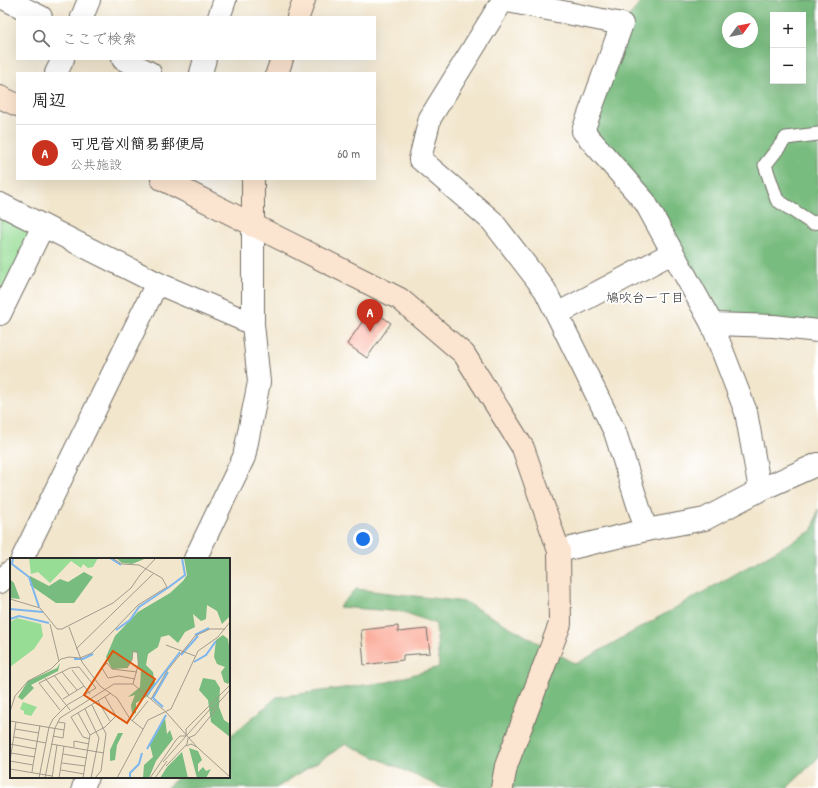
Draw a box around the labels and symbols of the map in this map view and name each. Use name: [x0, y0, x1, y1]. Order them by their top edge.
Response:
north arrow: [722, 12, 758, 48]
district label: 鳩吹台一丁目: [606, 288, 684, 306]
pin: A: [357, 299, 383, 332]
your location: [353, 529, 373, 549]
inset map: [10, 558, 230, 778]

